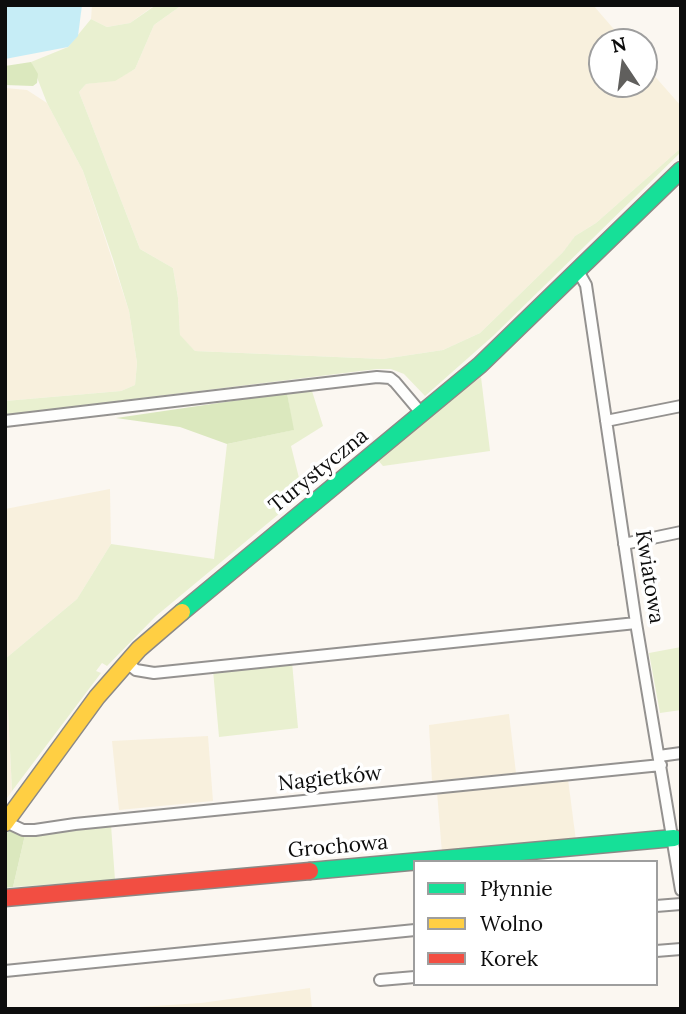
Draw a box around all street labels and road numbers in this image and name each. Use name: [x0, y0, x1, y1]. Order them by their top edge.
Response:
street label: Turystyczna: [264, 423, 374, 519]
street label: Kwiatowa: [629, 528, 669, 626]
street label: Nagietków: [277, 761, 383, 797]
street label: Grochowa: [287, 830, 389, 864]

